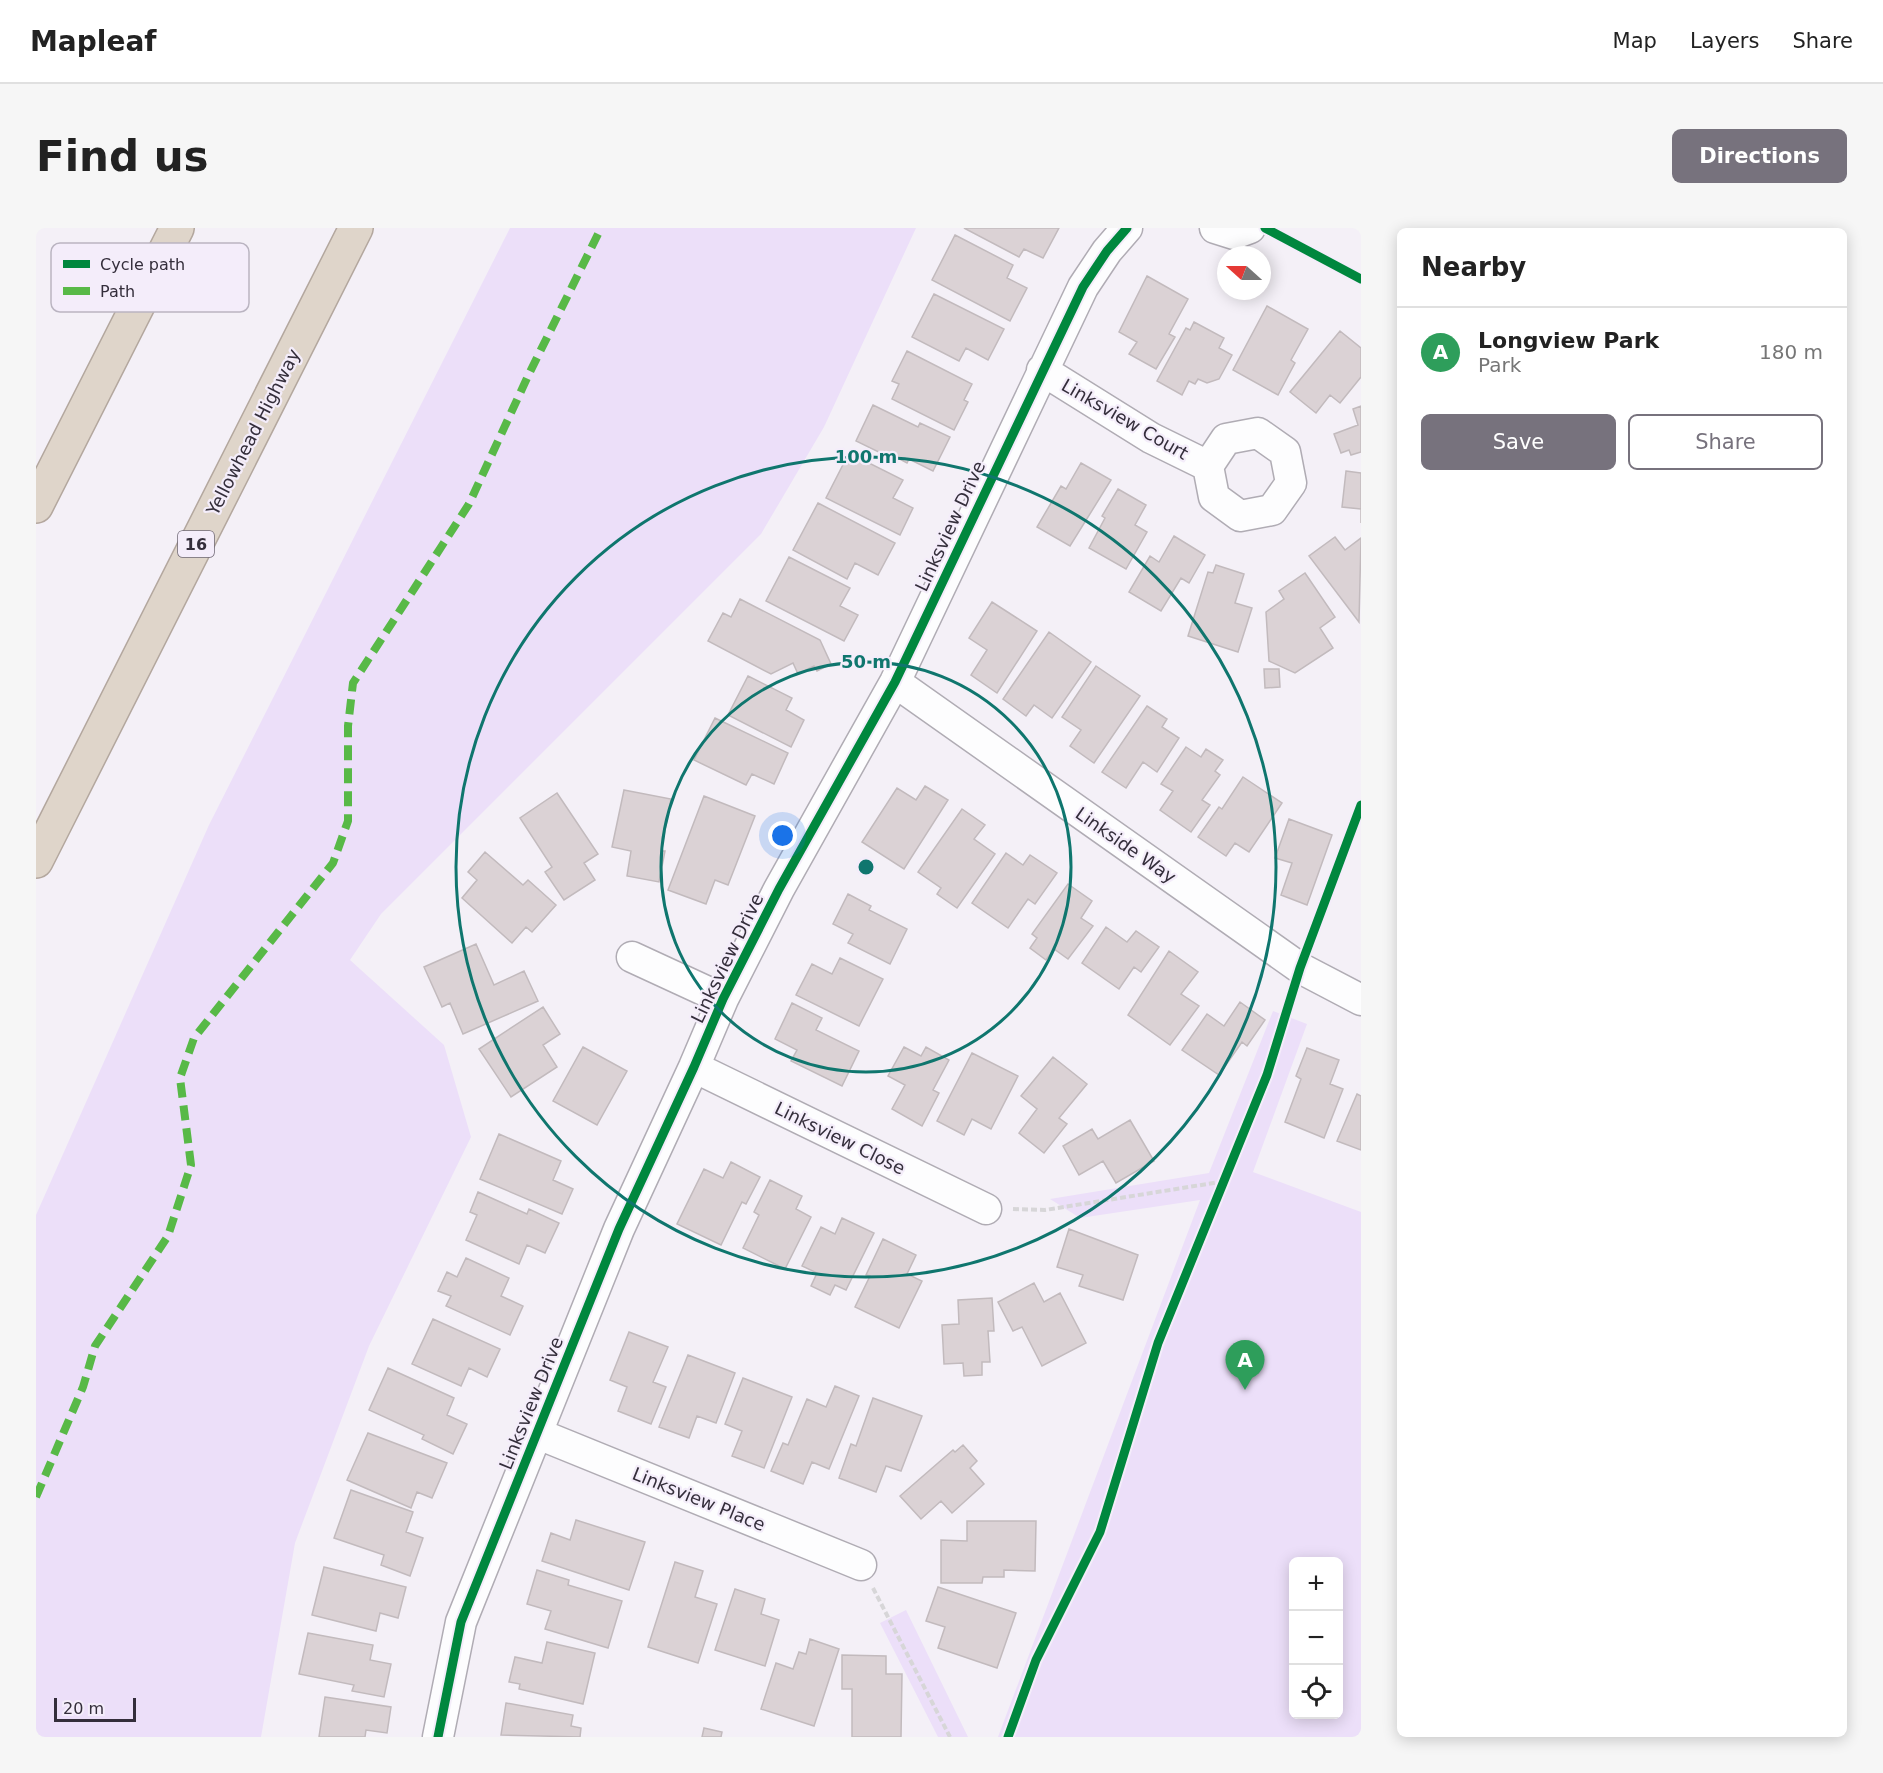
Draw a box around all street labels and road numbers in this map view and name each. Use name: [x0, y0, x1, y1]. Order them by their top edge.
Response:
street label: Yellowhead Highway: [201, 345, 304, 520]
street label: Linksview Court: [1058, 374, 1192, 464]
street label: Linksview Drive: [911, 457, 989, 595]
road number: 16: [178, 531, 214, 557]
street label: Linkside Way: [1072, 803, 1181, 888]
street label: Linksview Drive: [687, 890, 767, 1026]
street label: Linksview Close: [771, 1097, 909, 1179]
street label: Linksview Drive: [495, 1334, 567, 1472]
street label: Linksview Place: [630, 1463, 768, 1535]

